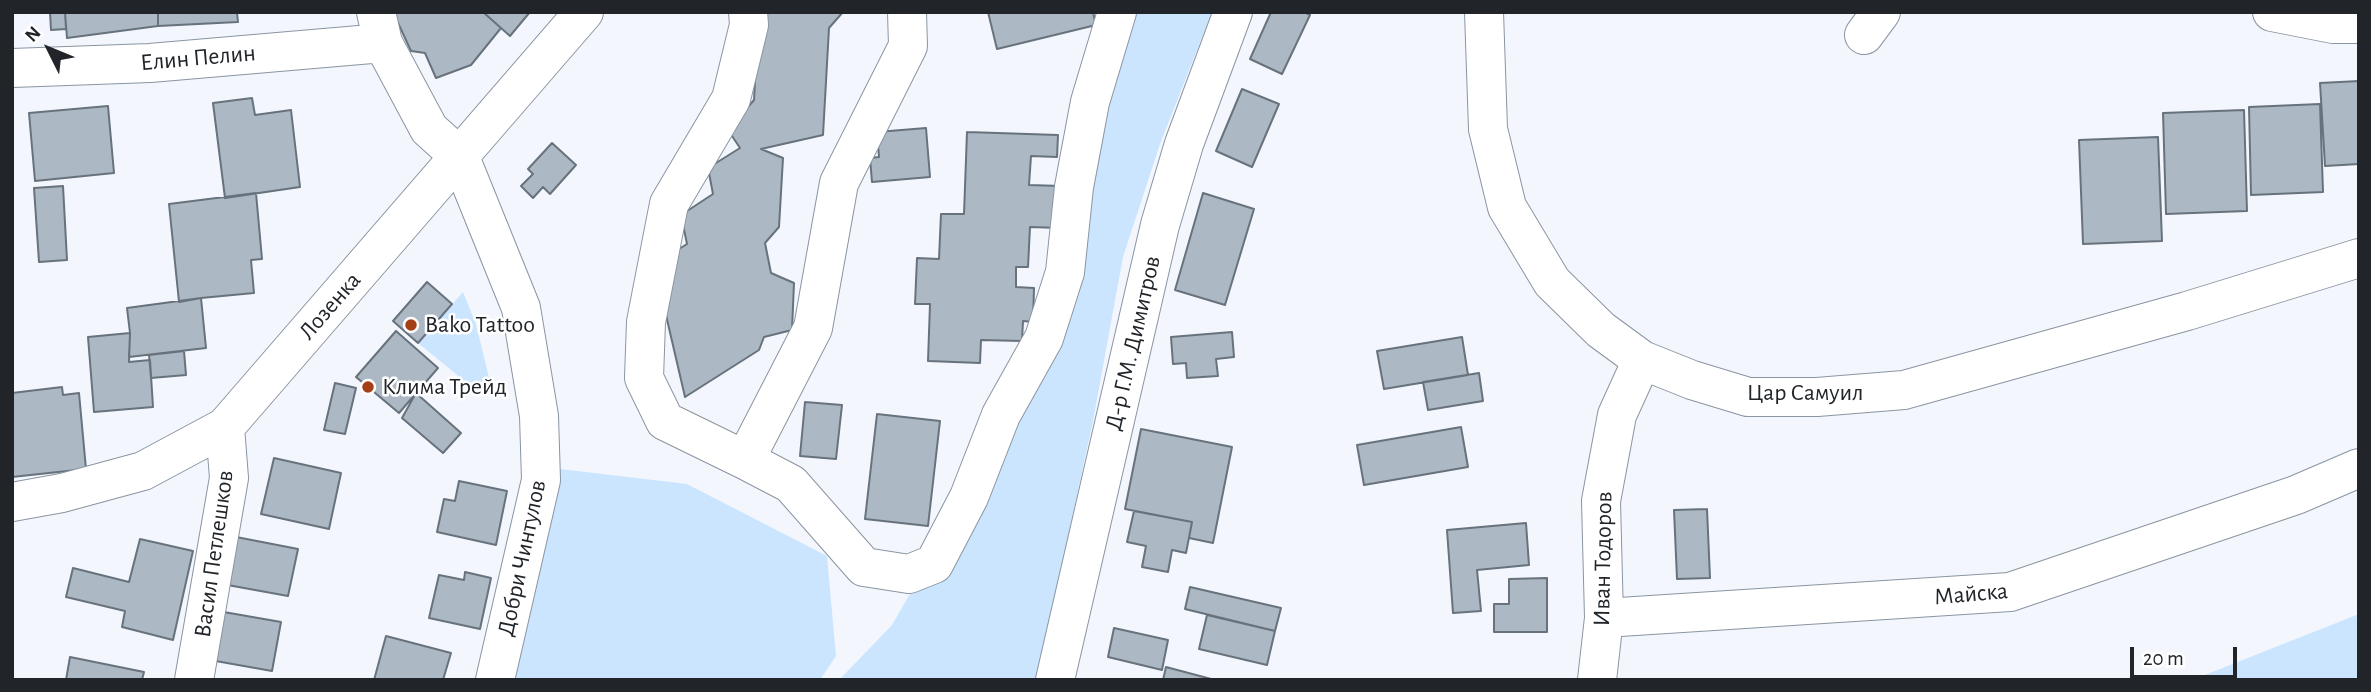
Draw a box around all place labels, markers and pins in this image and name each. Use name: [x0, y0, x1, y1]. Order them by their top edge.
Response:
place label: Bako Tattoo: [425, 311, 535, 339]
marker: Bako Tattoo: [403, 317, 419, 333]
place label: Клима Трейд: [382, 373, 507, 401]
marker: Клима Трейд: [360, 379, 376, 395]

